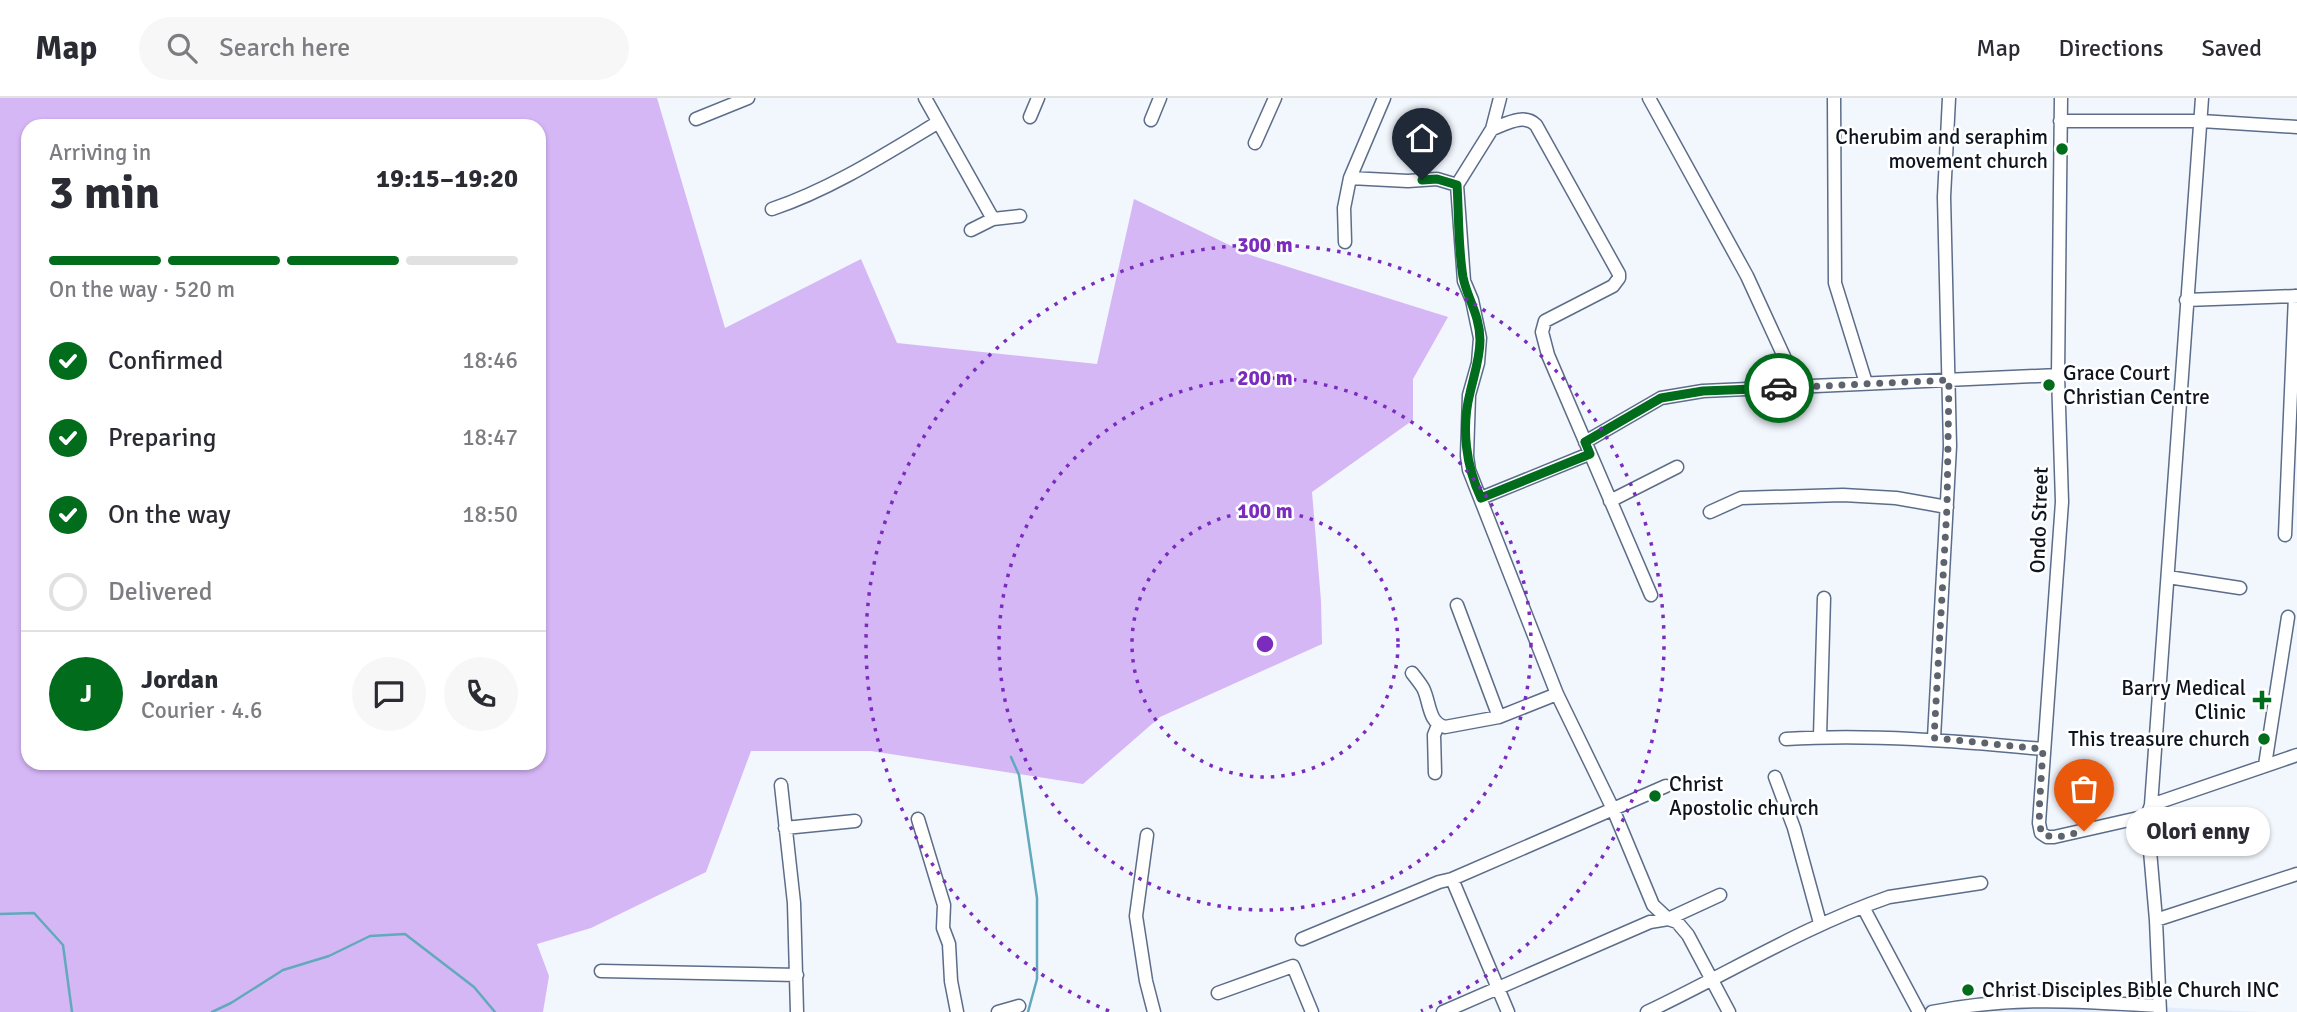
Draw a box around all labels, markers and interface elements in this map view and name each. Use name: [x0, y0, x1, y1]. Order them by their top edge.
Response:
search box: [139, 17, 629, 80]
text: Map: [35, 28, 97, 69]
icon: search: [163, 29, 201, 67]
text: Search here: [219, 32, 350, 64]
text: Map: [1976, 33, 2021, 63]
text: Directions: [2059, 33, 2164, 63]
text: Saved: [2202, 33, 2262, 63]
pin: [1392, 108, 1452, 180]
icon: home: [1403, 119, 1441, 157]
place label: Cherubim and seraphim movement church: [1835, 124, 2048, 174]
text: Arriving in: [49, 138, 151, 167]
marker: Cherubim and seraphim movement church: [2054, 141, 2070, 157]
text: 19:15–19:20: [376, 163, 518, 195]
text: 3 min: [49, 165, 160, 221]
text: 300 m: [1237, 232, 1293, 258]
text: On the way · 520 m: [49, 275, 235, 304]
icon: check: [49, 342, 87, 380]
text: Confirmed: [108, 345, 223, 377]
text: 18:46: [462, 346, 518, 375]
courier: [1744, 353, 1814, 423]
place label: Grace Court Christian Centre: [2063, 360, 2210, 410]
text: 200 m: [1237, 365, 1293, 391]
icon: car: [1760, 369, 1798, 407]
marker: Grace Court Christian Centre: [2041, 377, 2057, 393]
icon: check: [49, 419, 87, 457]
text: Preparing: [108, 422, 216, 454]
text: 18:47: [462, 423, 518, 452]
street label: Ondo Street: [2024, 466, 2054, 574]
icon: check: [49, 496, 87, 534]
text: 100 m: [1237, 498, 1293, 524]
text: On the way: [108, 499, 231, 531]
text: 18:50: [462, 500, 518, 529]
text: Delivered: [108, 576, 213, 608]
centre of rings: [1253, 632, 1277, 656]
button: chat: [352, 657, 426, 731]
button: phone: [444, 657, 518, 731]
text: Jordan: [141, 664, 218, 696]
place label: Barry Medical Clinic: [2121, 675, 2246, 725]
text: J: [80, 678, 92, 710]
marker: Barry Medical Clinic: [2252, 690, 2272, 710]
text: Courier · 4.6: [141, 696, 262, 725]
place label: This treasure church: [2068, 726, 2250, 752]
marker: This treasure church: [2256, 731, 2272, 747]
pin: [2054, 759, 2114, 831]
icon: bag: [2065, 770, 2103, 808]
place label: Christ Apostolic church: [1669, 771, 1819, 821]
marker: Christ Apostolic church: [1647, 788, 1663, 804]
callout: Olori enny: [2126, 806, 2270, 856]
text: Olori enny: [2146, 817, 2250, 846]
place label: Christ Disciples Bible Church INC: [1982, 977, 2279, 1003]
marker: Christ Disciples Bible Church INC: [1960, 982, 1976, 998]

